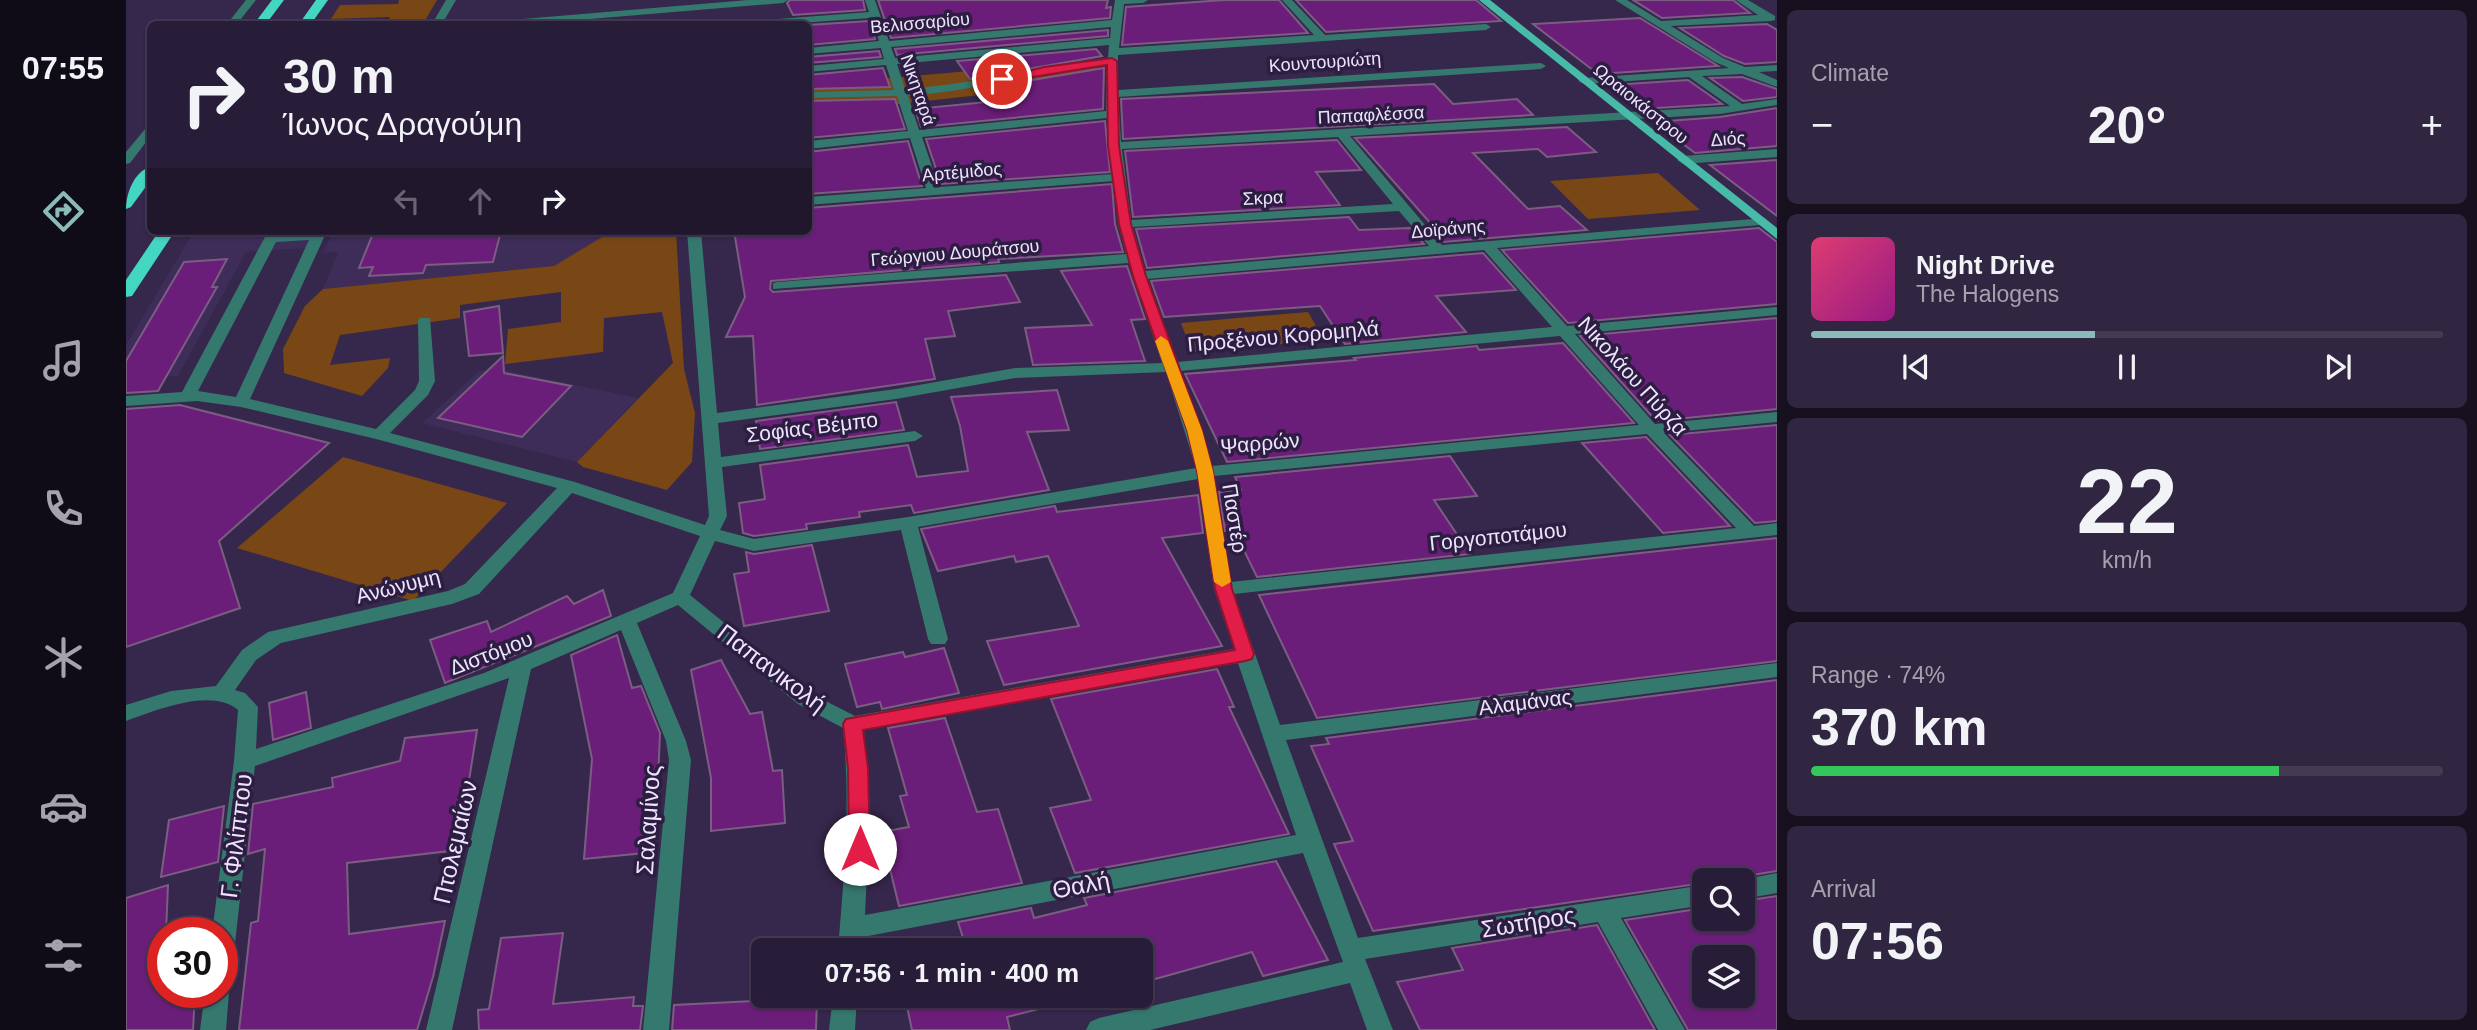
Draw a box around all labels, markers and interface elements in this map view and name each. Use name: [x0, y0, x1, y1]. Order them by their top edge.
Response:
street label: Βελισσαρίου: [869, 9, 971, 37]
street label: Κουντουριώτη: [1268, 48, 1382, 76]
icon: right: [168, 49, 259, 140]
text: 30 m: [283, 49, 395, 103]
pin: [972, 49, 1032, 109]
text: 07:55: [22, 50, 104, 86]
street label: Νικηταρά: [897, 52, 939, 128]
icon: arrive: [983, 60, 1021, 98]
street label: Ωραιοκάστρου: [1590, 60, 1692, 148]
text: Climate: [1811, 60, 1889, 86]
text: 20°: [2088, 96, 2166, 154]
street label: Παπαφλέσσα: [1317, 102, 1425, 128]
text: −: [1811, 104, 1833, 146]
text: +: [2421, 104, 2443, 146]
text: Ίωνος Δραγούμη: [283, 106, 522, 142]
street label: Διός: [1710, 128, 1746, 150]
street label: Αρτέμιδος: [921, 159, 1003, 185]
icon: left: [388, 182, 426, 220]
icon: ahead: [461, 182, 499, 220]
icon: right: [534, 182, 572, 220]
icon: directions: [39, 187, 88, 236]
street label: Σκρα: [1242, 187, 1284, 209]
street label: Δοϊράνης: [1410, 216, 1486, 242]
street label: Γεώργιου Δουράτσου: [870, 236, 1040, 270]
text: Night Drive: [1916, 250, 2055, 280]
text: The Halogens: [1916, 281, 2059, 307]
street label: Νικολάου Πύρζα: [1574, 312, 1692, 440]
street label: Προξένου Κορομηλά: [1186, 316, 1380, 356]
icon: music: [39, 336, 88, 385]
icon: previous: [1897, 348, 1935, 386]
icon: pause: [2108, 348, 2146, 386]
icon: next: [2319, 348, 2357, 386]
street label: Σοφίας Βέμπο: [745, 408, 879, 446]
street label: Ψαρρών: [1219, 428, 1301, 458]
text: 22: [2076, 451, 2178, 552]
street label: Παστέρ: [1218, 482, 1252, 554]
icon: phone: [39, 484, 88, 533]
street label: Γοργοποτάμου: [1428, 517, 1568, 555]
text: km/h: [2102, 547, 2152, 573]
street label: Ανώνυμη: [353, 564, 443, 608]
street label: Παπανικολή: [713, 619, 831, 717]
street label: Διστόμου: [446, 627, 536, 679]
icon: climate: [39, 633, 88, 682]
text: Range · 74%: [1811, 662, 1945, 688]
street label: Αλαμάνας: [1477, 685, 1573, 719]
text: 370 km: [1811, 698, 1987, 756]
street label: Σαλαμίνος: [631, 764, 665, 876]
street label: Γ. Φιλίππου: [215, 772, 257, 900]
street label: Πτολεμαίων: [428, 778, 482, 906]
icon: car: [39, 782, 88, 831]
position arrow: [823, 812, 897, 886]
street label: Θαλή: [1050, 866, 1112, 904]
map controls: [1692, 868, 1755, 1008]
button: search: [1692, 868, 1755, 931]
text: Arrival: [1811, 876, 1876, 902]
street label: Σωτήρος: [1479, 901, 1577, 943]
text: 07:56: [1811, 912, 1944, 970]
speed limit sign: 30: [147, 917, 238, 1008]
icon: filters: [39, 931, 88, 980]
button: layers: [1692, 945, 1755, 1008]
text: 07:56 · 1 min · 400 m: [825, 958, 1079, 988]

